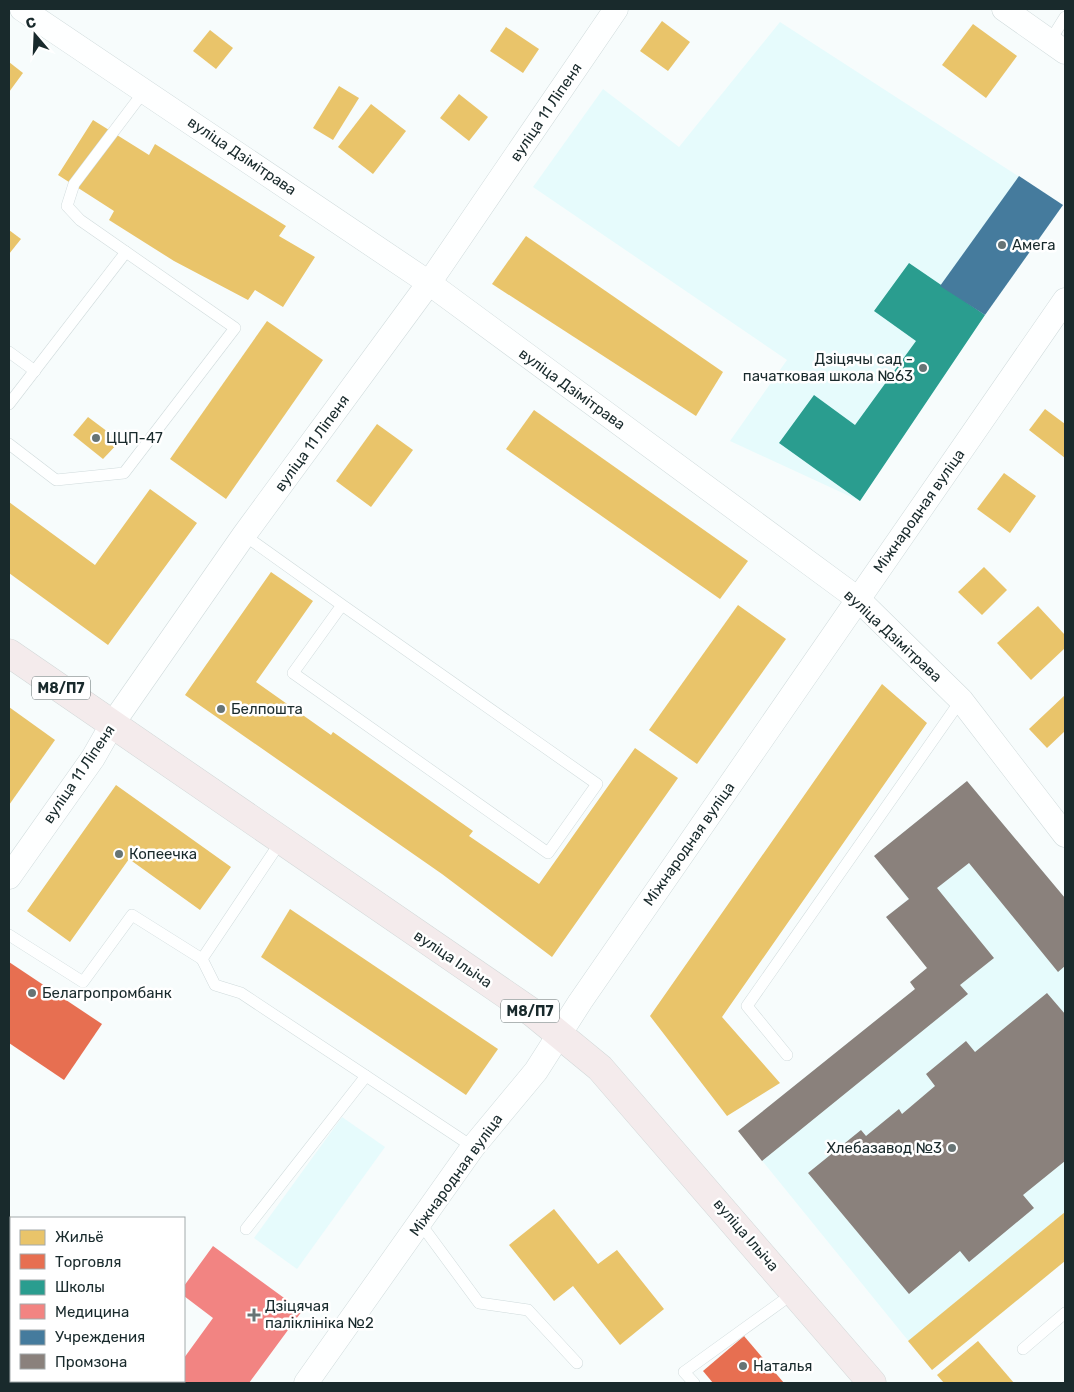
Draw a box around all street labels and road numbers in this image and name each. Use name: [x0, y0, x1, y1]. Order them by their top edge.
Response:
street label: вуліца 11 Ліпеня: [506, 59, 586, 165]
street label: вуліца Дзімітрава: [184, 113, 300, 199]
street label: вуліца Дзімітрава: [515, 344, 629, 434]
street label: вуліца 11 Ліпеня: [271, 391, 353, 495]
street label: Міжнародная вуліца: [870, 446, 968, 576]
street label: вуліца Дзімітрава: [840, 586, 946, 686]
road number: М8/П7: [32, 676, 90, 700]
street label: вуліца 11 Ліпеня: [39, 721, 119, 827]
street label: Міжнародная вуліца: [640, 779, 738, 909]
street label: вуліца Ільіча: [411, 926, 495, 992]
road number: М8/П7: [501, 999, 559, 1022]
street label: Міжнародная вуліца: [406, 1110, 506, 1240]
street label: вуліца Ільіча: [710, 1195, 782, 1275]

